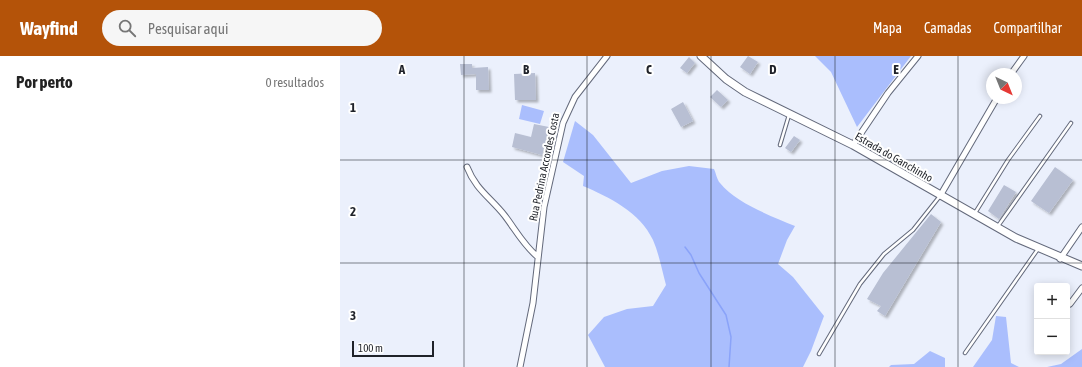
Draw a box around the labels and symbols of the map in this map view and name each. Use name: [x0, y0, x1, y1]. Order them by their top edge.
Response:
text: A: [398, 62, 406, 77]
text: B: [523, 62, 530, 77]
text: C: [646, 62, 652, 77]
text: D: [769, 62, 777, 77]
text: E: [893, 62, 899, 77]
north arrow: [986, 68, 1022, 104]
text: 1: [350, 100, 356, 115]
street label: Rua Pedrina Accordes Costa: [527, 112, 561, 222]
street label: Estrada do Ganchinho: [853, 130, 935, 184]
text: 2: [350, 204, 356, 219]
text: 3: [350, 308, 356, 323]
scale bar: [352, 339, 434, 358]

